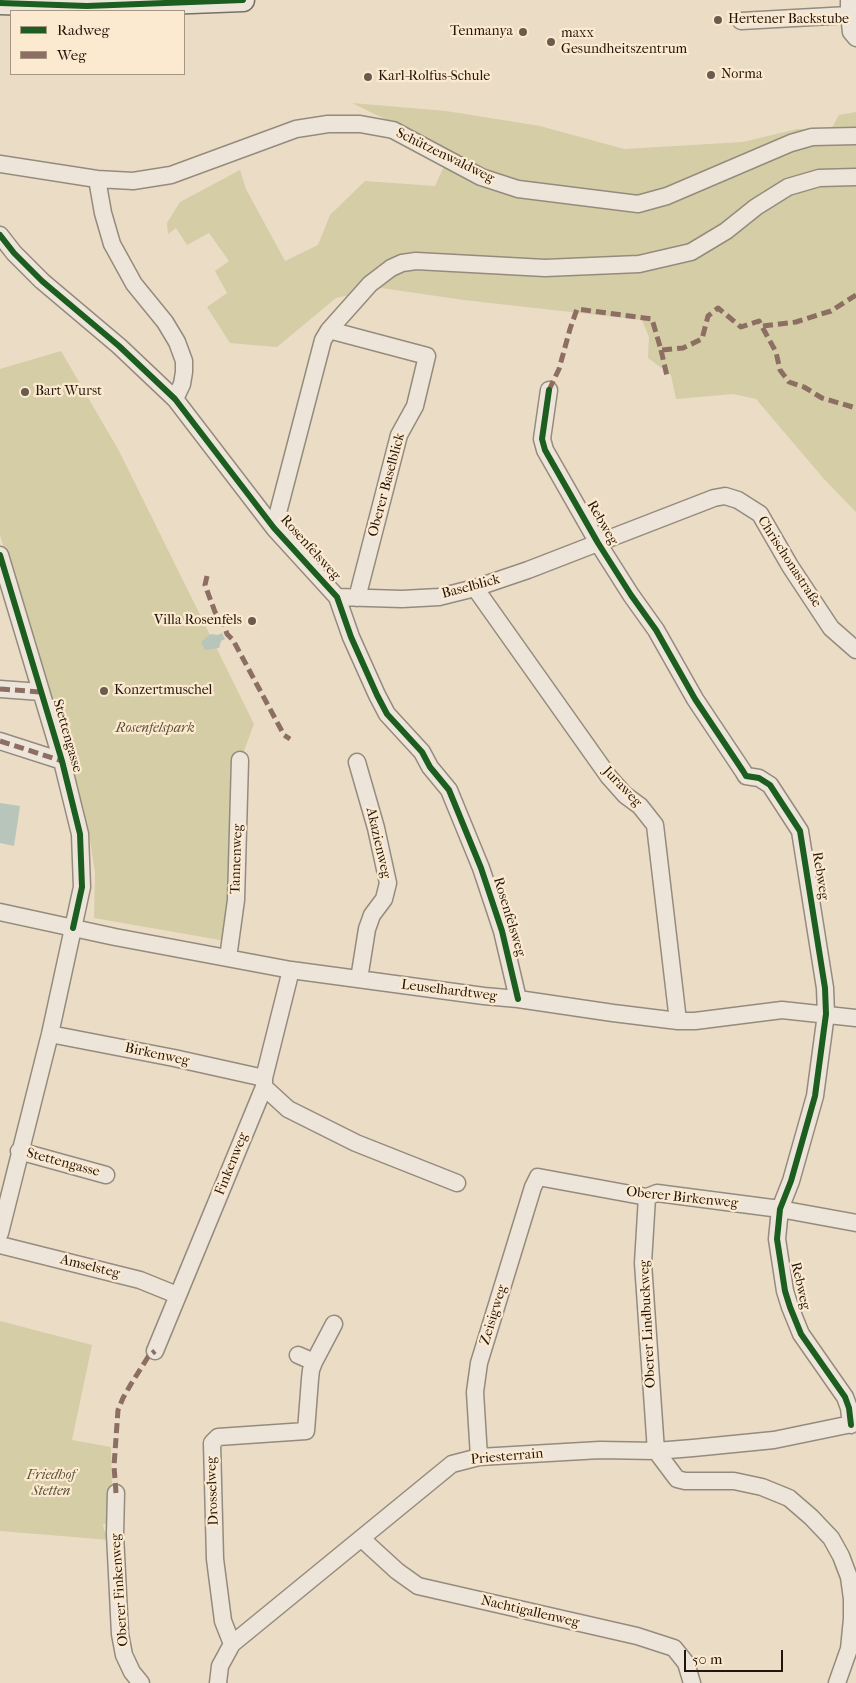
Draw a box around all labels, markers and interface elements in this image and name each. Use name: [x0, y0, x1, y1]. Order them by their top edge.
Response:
legend: [10, 10, 185, 75]
place label: Hertener Backstube: [728, 12, 849, 28]
marker: Hertener Backstube: [712, 14, 724, 26]
text: Radweg: [57, 21, 109, 39]
place label: Tenmanya: [450, 24, 513, 40]
marker: Tenmanya: [517, 26, 529, 38]
place label: maxx Gesundheitszentrum: [561, 26, 687, 58]
marker: maxx Gesundheitszentrum: [545, 36, 557, 48]
text: Weg: [57, 46, 86, 64]
place label: Norma: [721, 67, 762, 83]
place label: Karl-Rolfus-Schule: [378, 69, 490, 85]
marker: Norma: [705, 69, 717, 81]
marker: Karl-Rolfus-Schule: [362, 71, 374, 83]
street label: Schützenwaldweg: [393, 125, 497, 187]
place label: Bart Wurst: [35, 384, 102, 400]
marker: Bart Wurst: [19, 386, 31, 398]
street label: Oberer Baselblick: [365, 431, 409, 539]
street label: Rebweg: [583, 498, 621, 548]
street label: Rosenfelsweg: [276, 512, 344, 584]
street label: Chrischonastraße: [753, 513, 825, 611]
street label: Baselblick: [440, 571, 502, 603]
place label: Villa Rosenfels: [154, 613, 242, 629]
marker: Villa Rosenfels: [246, 615, 258, 627]
place label: Konzertmuschel: [114, 683, 212, 699]
marker: Konzertmuschel: [98, 685, 110, 697]
street label: Stettengasse: [49, 697, 85, 775]
park label: Rosenfelspark: [115, 721, 195, 737]
street label: Juraweg: [599, 763, 645, 811]
street label: Akazienweg: [362, 806, 394, 880]
street label: Tannenweg: [227, 824, 247, 894]
street label: Rebweg: [808, 851, 832, 901]
street label: Rosenfelsweg: [489, 875, 529, 959]
street label: Leuselhardtweg: [400, 977, 498, 1005]
street label: Birkenweg: [123, 1040, 191, 1070]
street label: Finkenweg: [212, 1130, 252, 1198]
street label: Stettengasse: [24, 1145, 102, 1181]
street label: Oberer Birkenweg: [625, 1184, 739, 1212]
street label: Amselsteg: [58, 1251, 122, 1283]
street label: Oberer Lindbuckweg: [636, 1259, 660, 1389]
street label: Rebweg: [786, 1260, 814, 1312]
street label: Zeisigweg: [477, 1283, 511, 1347]
street label: Priesterrain: [470, 1445, 544, 1469]
street label: Drosselweg: [203, 1456, 223, 1526]
park label: Friedhof Stetten: [27, 1468, 75, 1500]
street label: Oberer Finkenweg: [108, 1533, 132, 1647]
street label: Nachtigallenweg: [479, 1592, 581, 1632]
scale bar: [686, 1640, 785, 1672]
text: 50 m: [692, 1650, 722, 1668]

